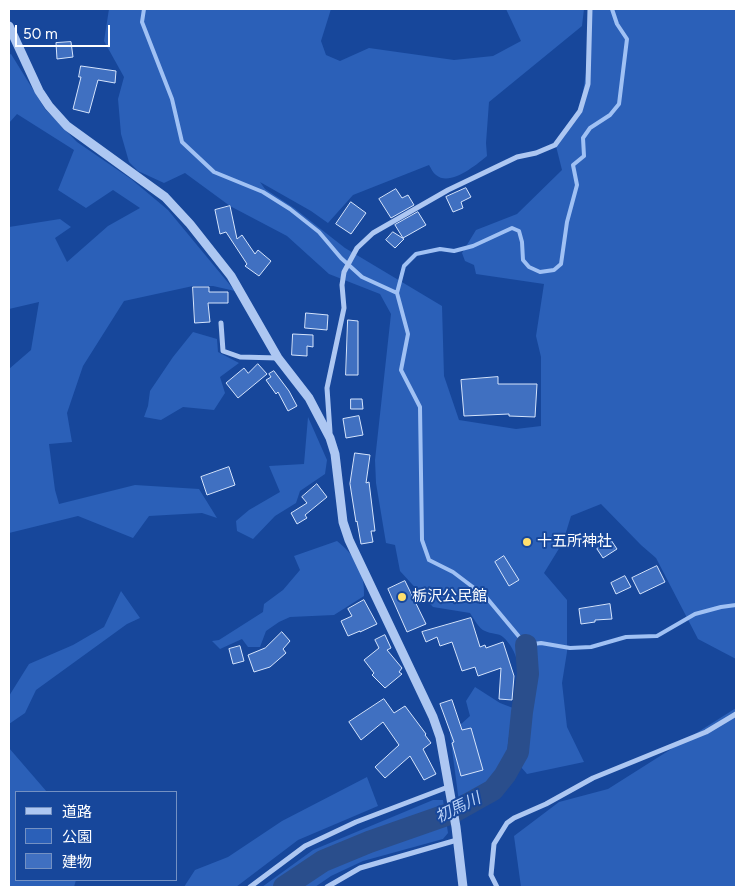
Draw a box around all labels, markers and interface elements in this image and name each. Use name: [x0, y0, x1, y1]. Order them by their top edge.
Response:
scale bar: [18, 15, 112, 47]
text: 50 m: [23, 25, 58, 43]
place label: 十五所神社: [537, 533, 612, 551]
marker: 十五所神社: [521, 536, 533, 548]
place label: 栃沢公民館: [412, 588, 487, 606]
marker: 栃沢公民館: [396, 591, 408, 603]
water label: 初馬川: [432, 789, 484, 827]
legend: [15, 791, 178, 881]
text: 道路: [62, 803, 92, 821]
text: 公園: [62, 828, 92, 846]
text: 建物: [62, 853, 92, 871]

